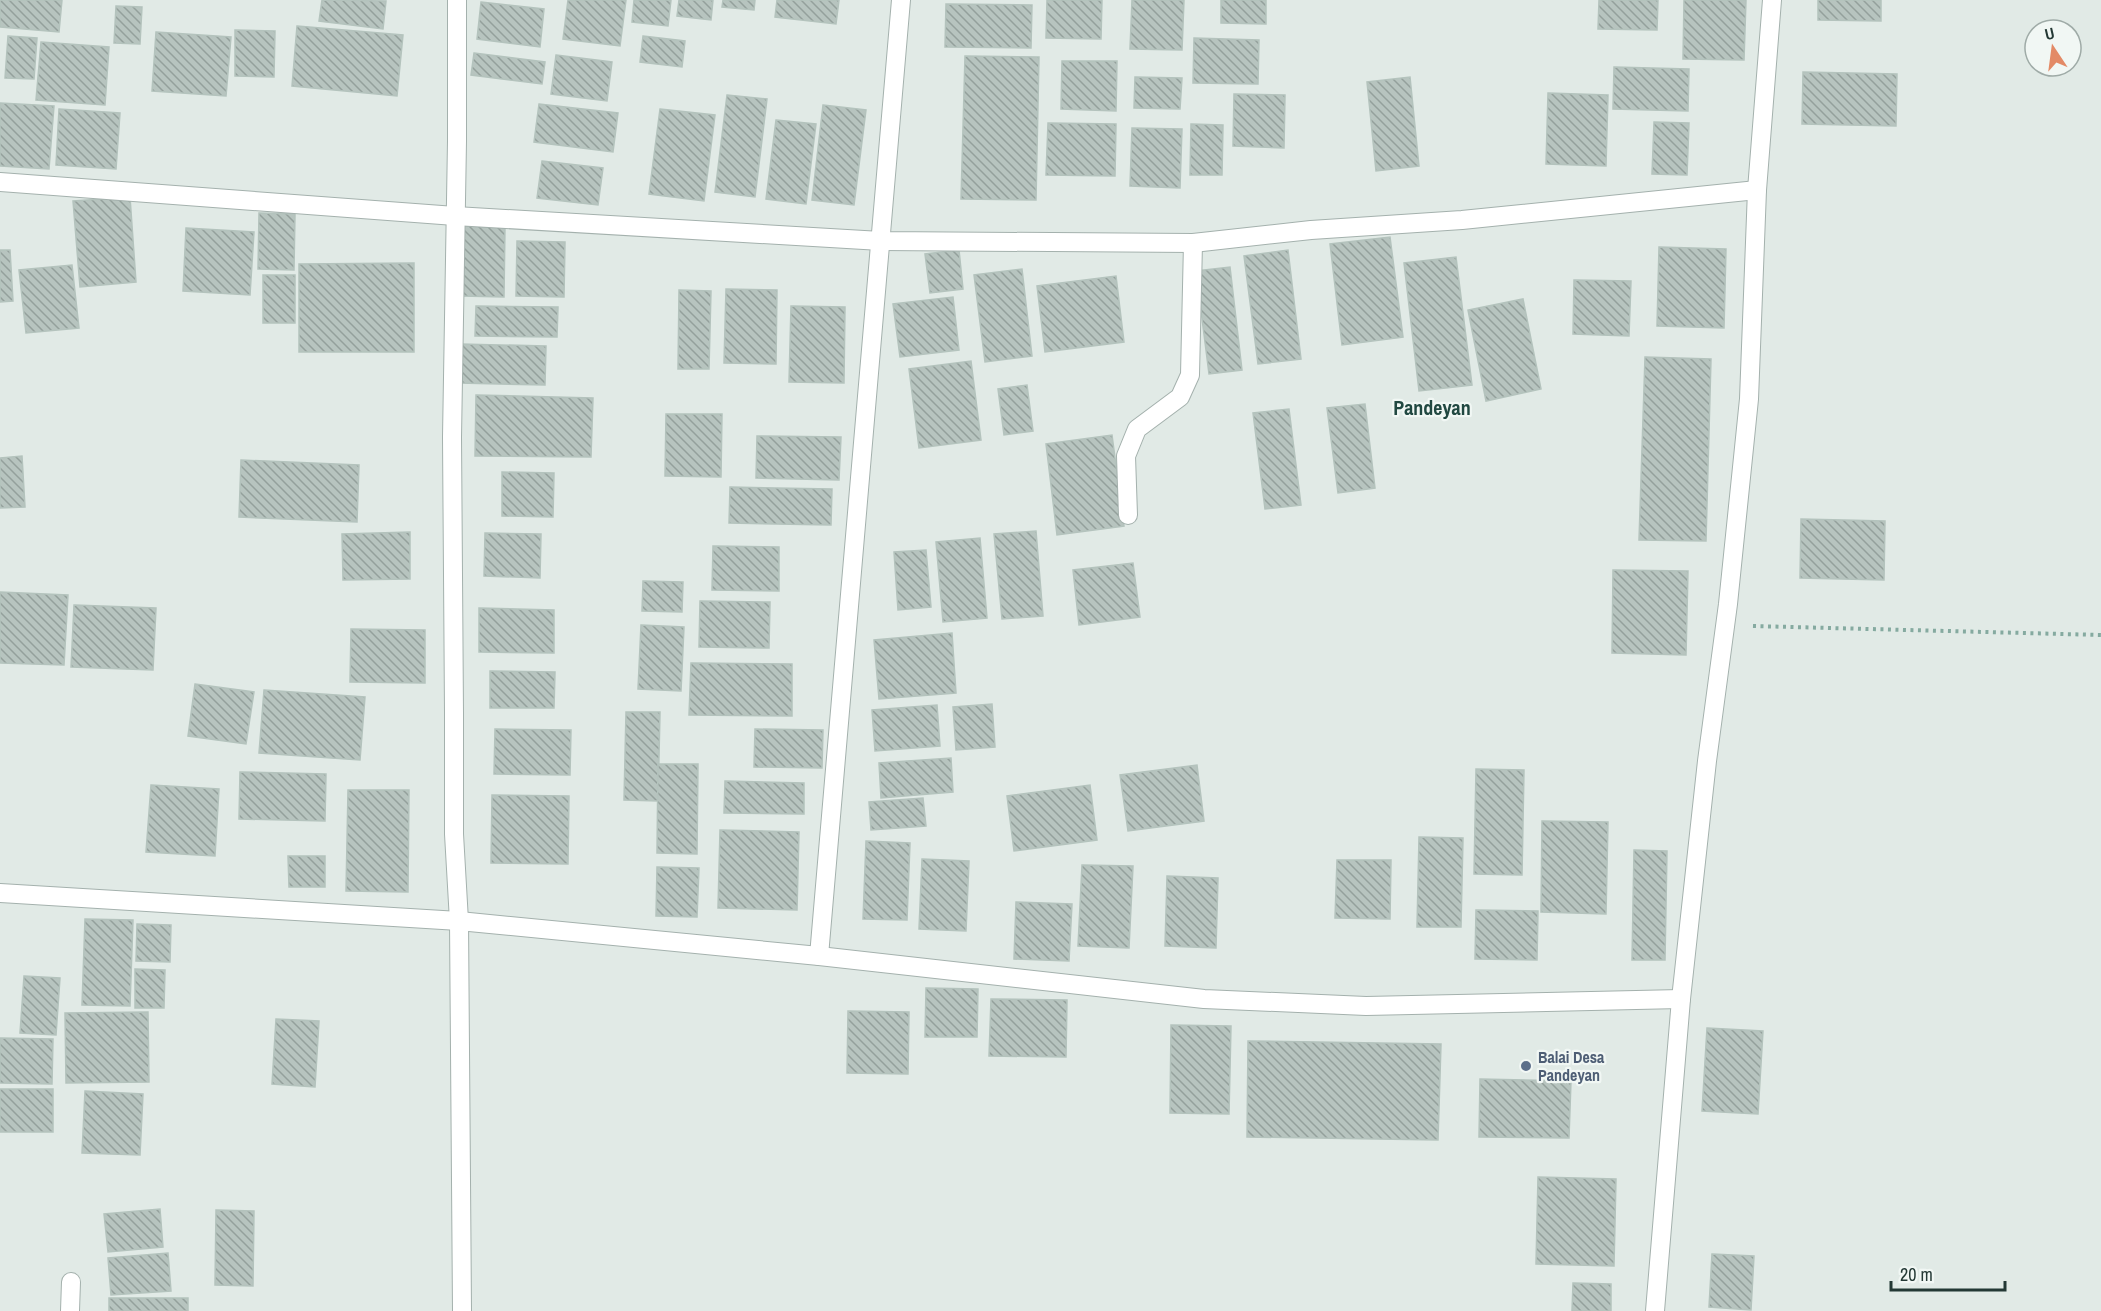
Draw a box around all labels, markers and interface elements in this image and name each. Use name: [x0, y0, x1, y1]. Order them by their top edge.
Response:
north arrow: [2023, 18, 2083, 78]
text: U: [2043, 22, 2057, 45]
district label: Pandeyan: [1393, 394, 1471, 421]
place label: Balai Desa Pandeyan: [1538, 1046, 1605, 1086]
marker: Balai Desa Pandeyan: [1519, 1059, 1533, 1073]
scale bar: [1891, 1254, 2005, 1292]
text: 20 m: [1900, 1262, 1933, 1287]

